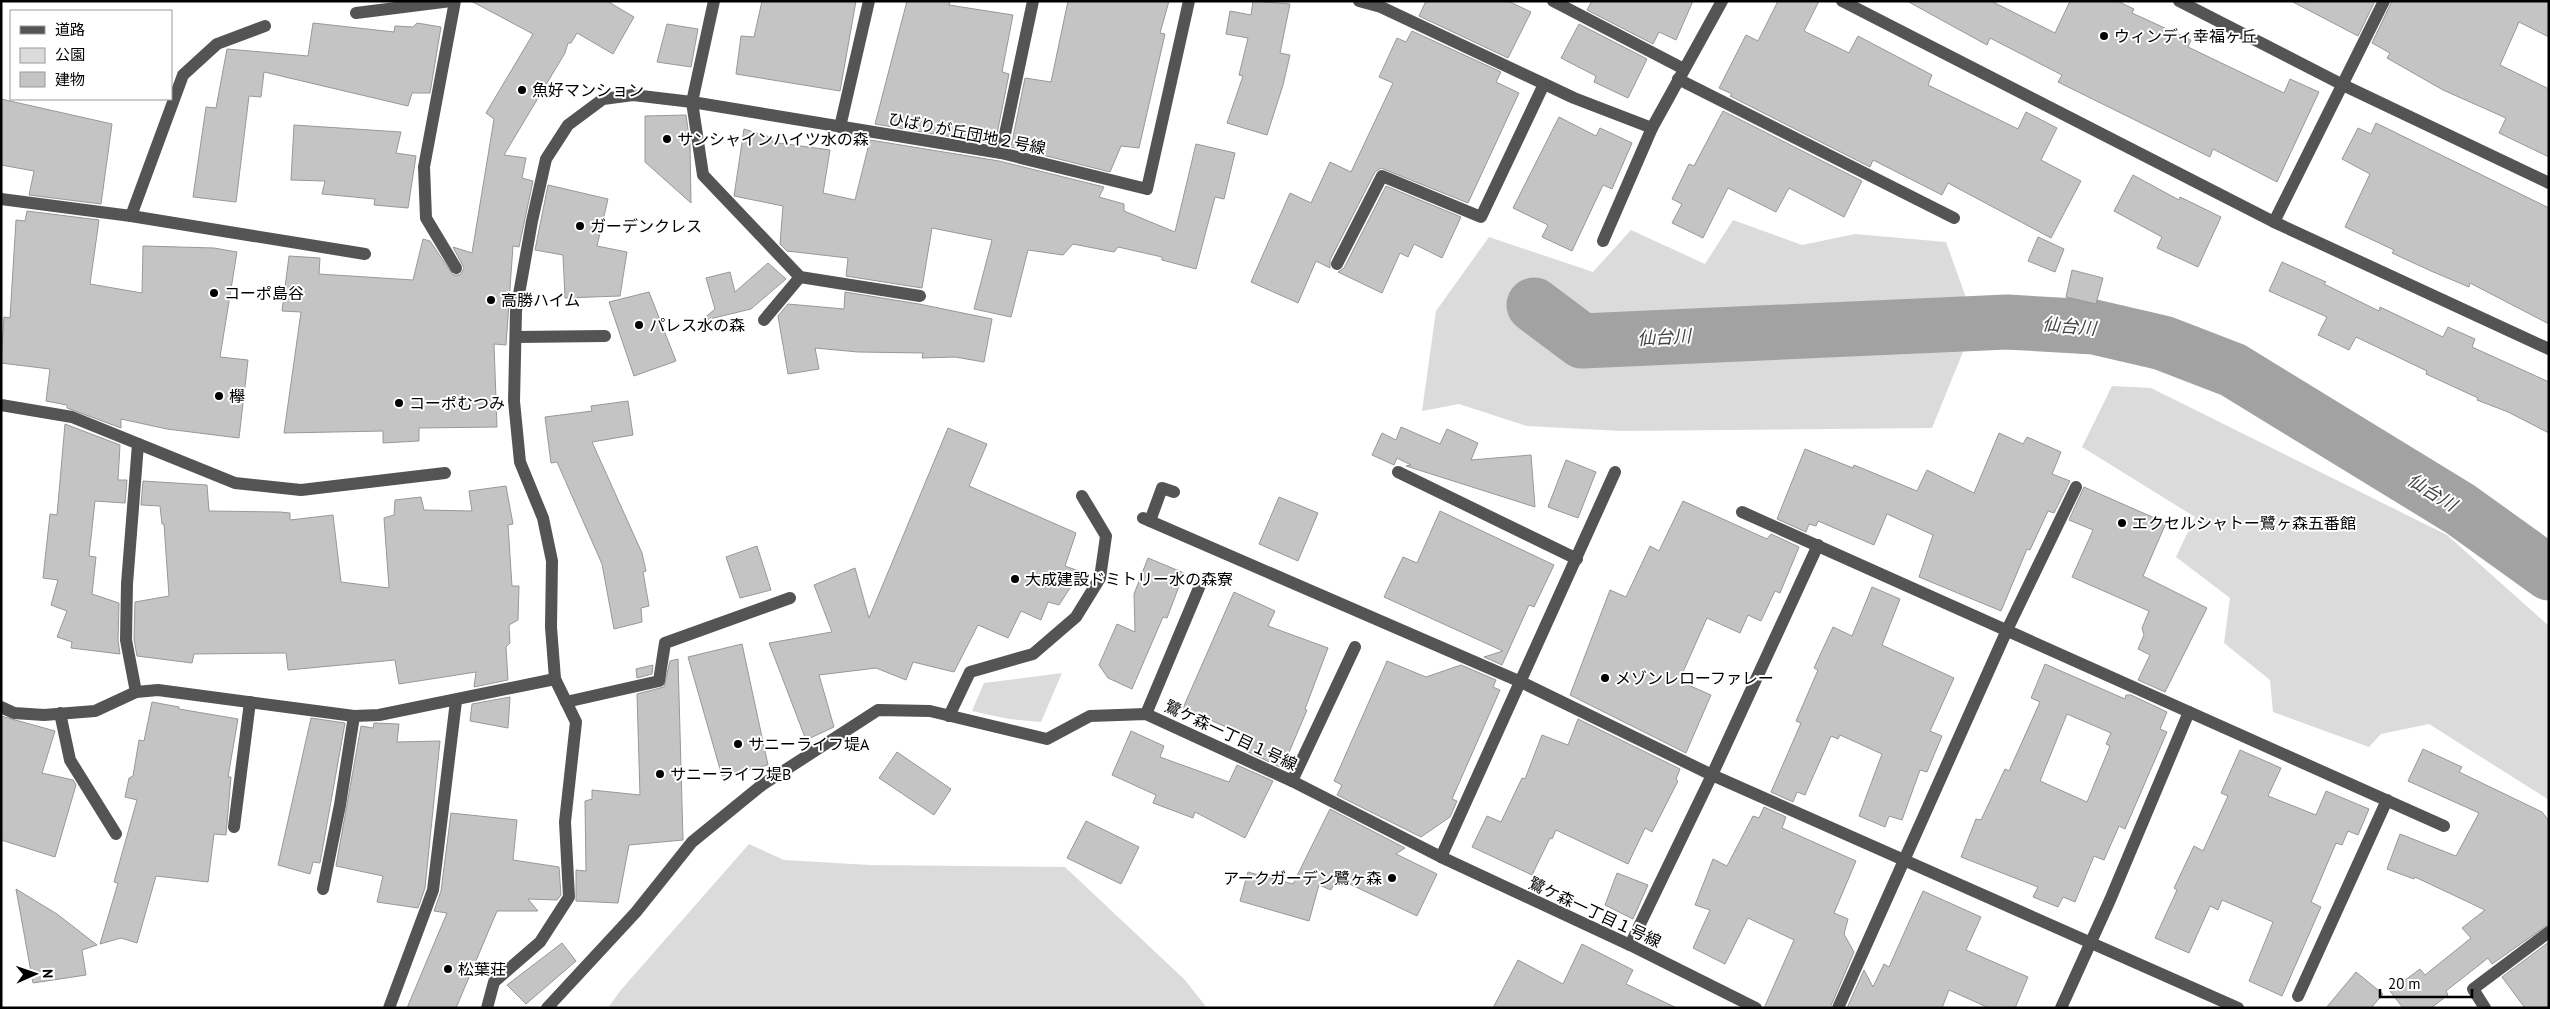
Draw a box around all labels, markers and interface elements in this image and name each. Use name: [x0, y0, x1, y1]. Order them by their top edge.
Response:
legend: [10, 10, 172, 100]
text: 道路: [55, 20, 85, 39]
place label: ウィンディ幸福ヶ丘: [2114, 26, 2257, 46]
marker: ウィンディ幸福ヶ丘: [2098, 30, 2110, 42]
text: 公園: [55, 45, 85, 64]
text: 建物: [55, 70, 85, 89]
place label: 魚好マンション: [532, 80, 644, 100]
marker: 魚好マンション: [516, 84, 528, 96]
street label: ひばりが丘団地２号線: [887, 108, 1047, 158]
place label: サンシャインハイツ水の森: [677, 129, 869, 149]
marker: サンシャインハイツ水の森: [661, 133, 673, 145]
place label: ガーデンクレス: [590, 216, 702, 236]
marker: ガーデンクレス: [574, 220, 586, 232]
place label: コーポ島谷: [224, 283, 304, 303]
marker: コーポ島谷: [208, 287, 220, 299]
place label: 高勝ハイム: [501, 290, 580, 310]
marker: 高勝ハイム: [485, 294, 497, 306]
water label: 仙台川: [2041, 312, 2099, 340]
place label: パレス水の森: [649, 315, 745, 335]
marker: パレス水の森: [633, 319, 645, 331]
water label: 仙台川: [1636, 324, 1694, 350]
place label: 欅: [229, 386, 245, 406]
marker: 欅: [213, 390, 225, 402]
place label: コーポむつみ: [409, 393, 505, 413]
marker: コーポむつみ: [393, 397, 405, 409]
water label: 仙台川: [2403, 468, 2463, 517]
place label: エクセルシャトー鷺ヶ森五番館: [2132, 513, 2356, 533]
marker: エクセルシャトー鷺ヶ森五番館: [2116, 517, 2128, 529]
place label: 大成建設ドミトリー水の森寮: [1025, 569, 1233, 589]
marker: 大成建設ドミトリー水の森寮: [1009, 573, 1021, 585]
place label: メゾンレローファレー: [1615, 668, 1774, 688]
marker: メゾンレローファレー: [1599, 672, 1611, 684]
street label: 鷺ケ森一丁目１号線: [1162, 696, 1300, 774]
place label: サニーライフ堤A: [748, 734, 870, 754]
marker: サニーライフ堤A: [732, 738, 744, 750]
place label: サニーライフ堤B: [670, 764, 791, 784]
marker: サニーライフ堤B: [654, 768, 666, 780]
place label: アークガーデン鷺ヶ森: [1223, 868, 1382, 888]
marker: アークガーデン鷺ヶ森: [1386, 872, 1398, 884]
street label: 鷺ケ森一丁目１号線: [1526, 873, 1664, 951]
north arrow: [10, 949, 60, 999]
place label: 松葉荘: [458, 959, 506, 979]
marker: 松葉荘: [442, 963, 454, 975]
scale bar: [2380, 966, 2472, 998]
text: N: [39, 969, 57, 978]
text: 20 m: [2388, 974, 2421, 993]

